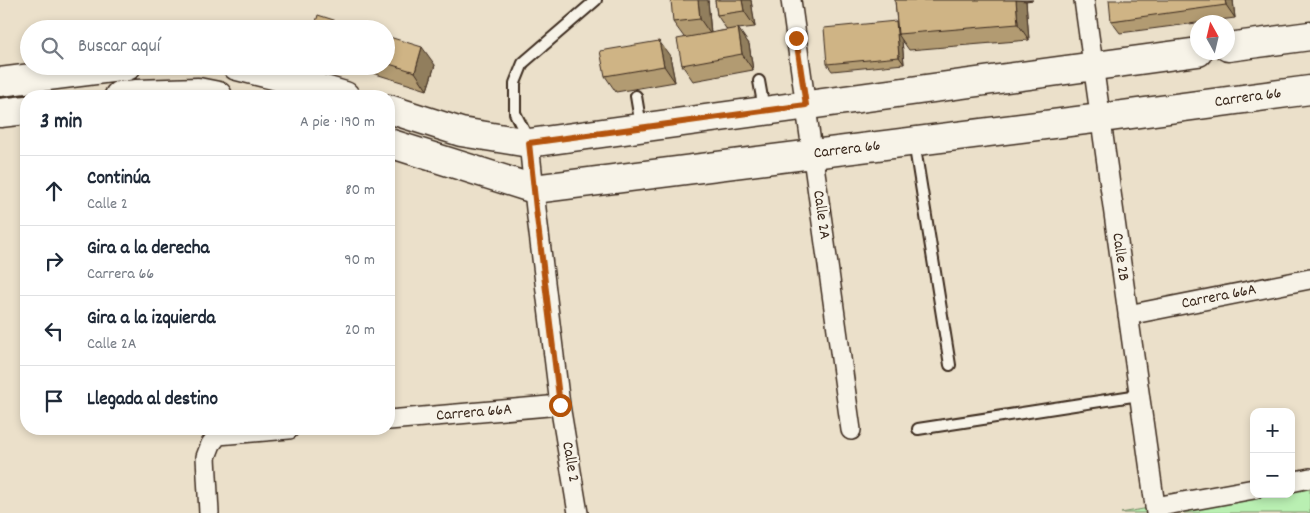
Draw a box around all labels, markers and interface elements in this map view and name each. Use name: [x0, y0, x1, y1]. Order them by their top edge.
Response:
north arrow: [1190, 15, 1235, 60]
search box: [20, 20, 395, 75]
route end: [785, 27, 808, 50]
icon: search: [38, 34, 66, 62]
text: Buscar aquí: [78, 34, 160, 61]
street label: Carrera 66: [1213, 82, 1283, 114]
text: 3 min: [40, 108, 82, 138]
text: A pie · 190 m: [300, 111, 375, 134]
street label: Carrera 66: [812, 134, 882, 166]
text: Continúa: [87, 166, 150, 193]
icon: ahead: [40, 177, 68, 205]
text: 80 m: [345, 179, 375, 202]
street label: Calle 2A: [806, 189, 836, 241]
text: Calle 2: [87, 193, 128, 216]
street label: Calle 2B: [1105, 231, 1135, 283]
text: Gira a la derecha: [87, 236, 209, 263]
icon: right: [40, 247, 68, 275]
text: 90 m: [344, 249, 375, 272]
text: Carrera 66: [87, 263, 154, 286]
street label: Carrera 66A: [1180, 278, 1259, 316]
text: Gira a la izquierda: [87, 306, 215, 333]
icon: left: [40, 317, 68, 345]
text: 20 m: [345, 319, 375, 342]
text: Calle 2A: [87, 333, 136, 356]
icon: arrive: [40, 387, 68, 415]
text: Llegada al destino: [87, 387, 218, 414]
route start: [549, 394, 572, 417]
street label: Carrera 66A: [435, 398, 513, 428]
map controls: [1250, 408, 1295, 498]
button: +: [1250, 408, 1295, 453]
street label: Calle 2: [555, 440, 585, 484]
button: −: [1250, 453, 1295, 498]

